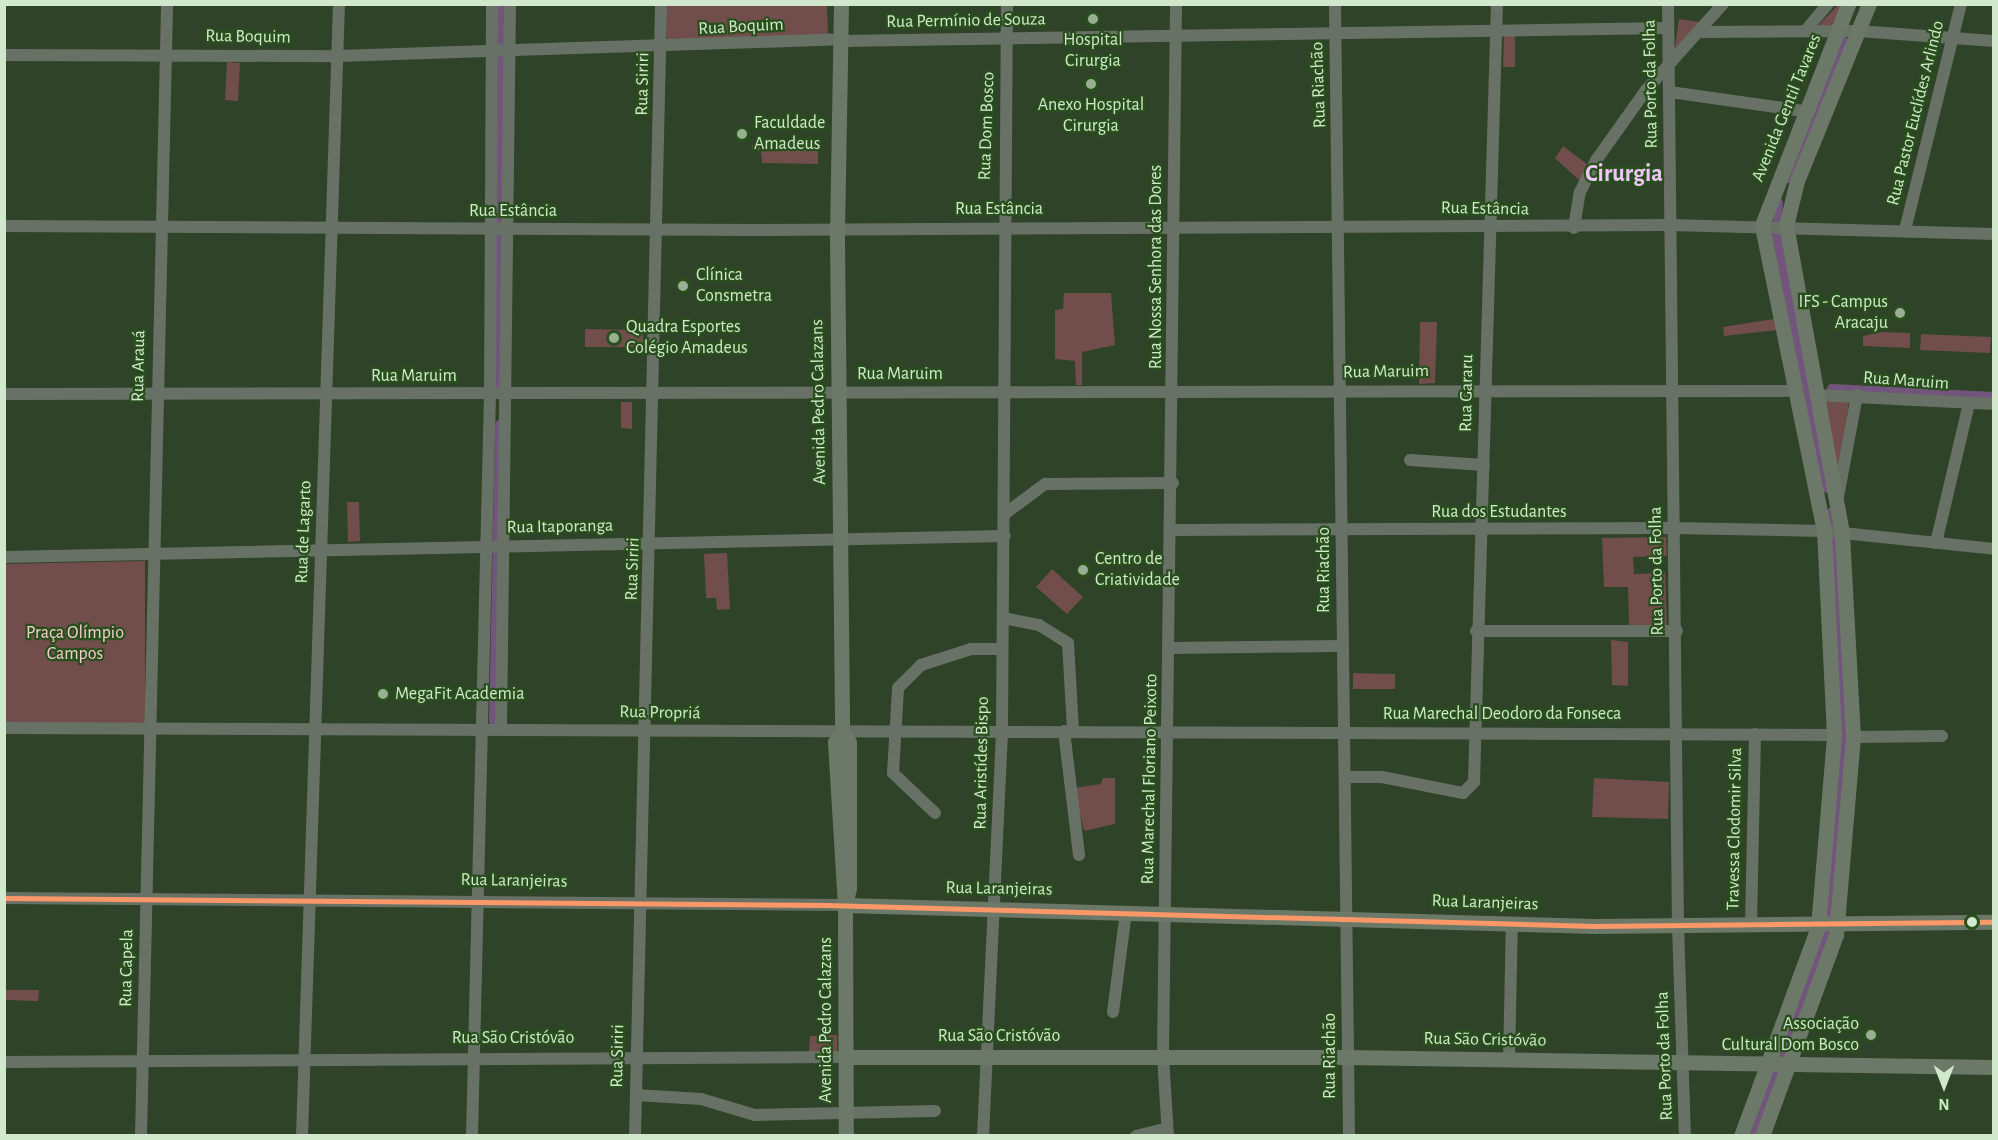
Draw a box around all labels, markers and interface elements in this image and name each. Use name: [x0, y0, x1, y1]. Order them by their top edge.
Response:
street label: Rua Permínio de Souza: [886, 9, 1046, 33]
marker: Hospital Cirurgia: [1084, 10, 1102, 28]
street label: Rua Boquim: [698, 14, 784, 40]
street label: Rua Pastor Euclídes Arlindo: [1883, 18, 1949, 208]
street label: Rua Porto da Folha: [1639, 19, 1663, 149]
street label: Rua Boquim: [205, 25, 291, 49]
place label: Hospital Cirurgia: [1063, 30, 1123, 72]
street label: Avenida Gentil Tavares: [1747, 31, 1827, 185]
street label: Rua Riachão: [1307, 42, 1331, 128]
street label: Rua Siriri: [632, 52, 654, 116]
street label: Rua Dom Bosco: [974, 71, 1000, 181]
marker: Anexo Hospital Cirurgia: [1082, 75, 1100, 93]
place label: Anexo Hospital Cirurgia: [1038, 95, 1144, 138]
place label: Faculdade Amadeus: [754, 113, 825, 156]
marker: Faculdade Amadeus: [735, 127, 749, 141]
district label: Cirurgia: [1585, 161, 1663, 189]
street label: Rua Nossa Senhora das Dores: [1145, 165, 1167, 369]
street label: Rua Estância: [1441, 197, 1529, 221]
street label: Rua Estância: [955, 198, 1043, 220]
street label: Rua Estância: [469, 200, 557, 222]
place label: Clínica Consmetra: [696, 265, 772, 308]
marker: Clínica Consmetra: [674, 277, 692, 295]
place label: IFS - Campus Aracaju: [1799, 292, 1888, 334]
marker: IFS - Campus Aracaju: [1893, 306, 1907, 320]
place label: Quadra Esportes Colégio Amadeus: [626, 317, 748, 360]
street label: Avenida Pedro Calazans: [807, 319, 831, 485]
street label: Rua Arauá: [128, 330, 150, 402]
marker: Quadra Esportes Colégio Amadeus: [607, 331, 621, 345]
street label: Rua Gararu: [1456, 354, 1478, 432]
street label: Rua Maruim: [1343, 360, 1429, 384]
street label: Rua Maruim: [857, 363, 943, 385]
street label: Rua Maruim: [371, 365, 457, 387]
street label: Rua Maruim: [1862, 367, 1950, 395]
street label: Rua de Lagarto: [291, 480, 317, 584]
street label: Rua dos Estudantes: [1431, 501, 1567, 523]
street label: Rua Porto da Folha: [1645, 506, 1669, 636]
street label: Rua Itaporanga: [507, 515, 613, 539]
street label: Rua Riachão: [1313, 527, 1335, 613]
street label: Rua Siriri: [621, 537, 645, 601]
place label: Centro de Criatividade: [1095, 549, 1180, 592]
marker: Centro de Criatividade: [1076, 563, 1090, 577]
park label: Praça Olímpio Campos: [26, 623, 124, 666]
street label: Rua Marechal Floriano Peixoto: [1137, 674, 1163, 884]
place label: MegaFit Academia: [395, 683, 525, 705]
marker: MegaFit Academia: [376, 687, 390, 701]
street label: Rua Aristídes Bispo: [970, 696, 994, 830]
street label: Rua Propriá: [619, 701, 701, 725]
street label: Rua Marechal Deodoro da Fonseca: [1383, 703, 1621, 725]
street label: Travessa Clodomir Silva: [1723, 747, 1747, 911]
street label: Rua Laranjeiras: [460, 869, 568, 893]
street label: Rua Laranjeiras: [945, 877, 1053, 901]
street label: Rua Laranjeiras: [1431, 890, 1539, 916]
unlabelled marker: [1966, 916, 1978, 928]
street label: Rua Capela: [116, 929, 138, 1007]
street label: Avenida Pedro Calazans: [815, 937, 837, 1103]
street label: Rua Porto da Folha: [1652, 991, 1678, 1121]
street label: Rua Riachão: [1319, 1013, 1341, 1099]
place label: Associação Cultural Dom Bosco: [1722, 1014, 1859, 1056]
street label: Rua Siriri: [607, 1024, 629, 1088]
street label: Rua São Cristóvão: [938, 1025, 1060, 1047]
street label: Rua São Cristóvão: [452, 1027, 574, 1049]
street label: Rua São Cristóvão: [1423, 1028, 1547, 1052]
marker: Associação Cultural Dom Bosco: [1864, 1028, 1878, 1042]
north arrow: [1914, 1056, 1974, 1116]
text: N: [1938, 1096, 1950, 1112]

